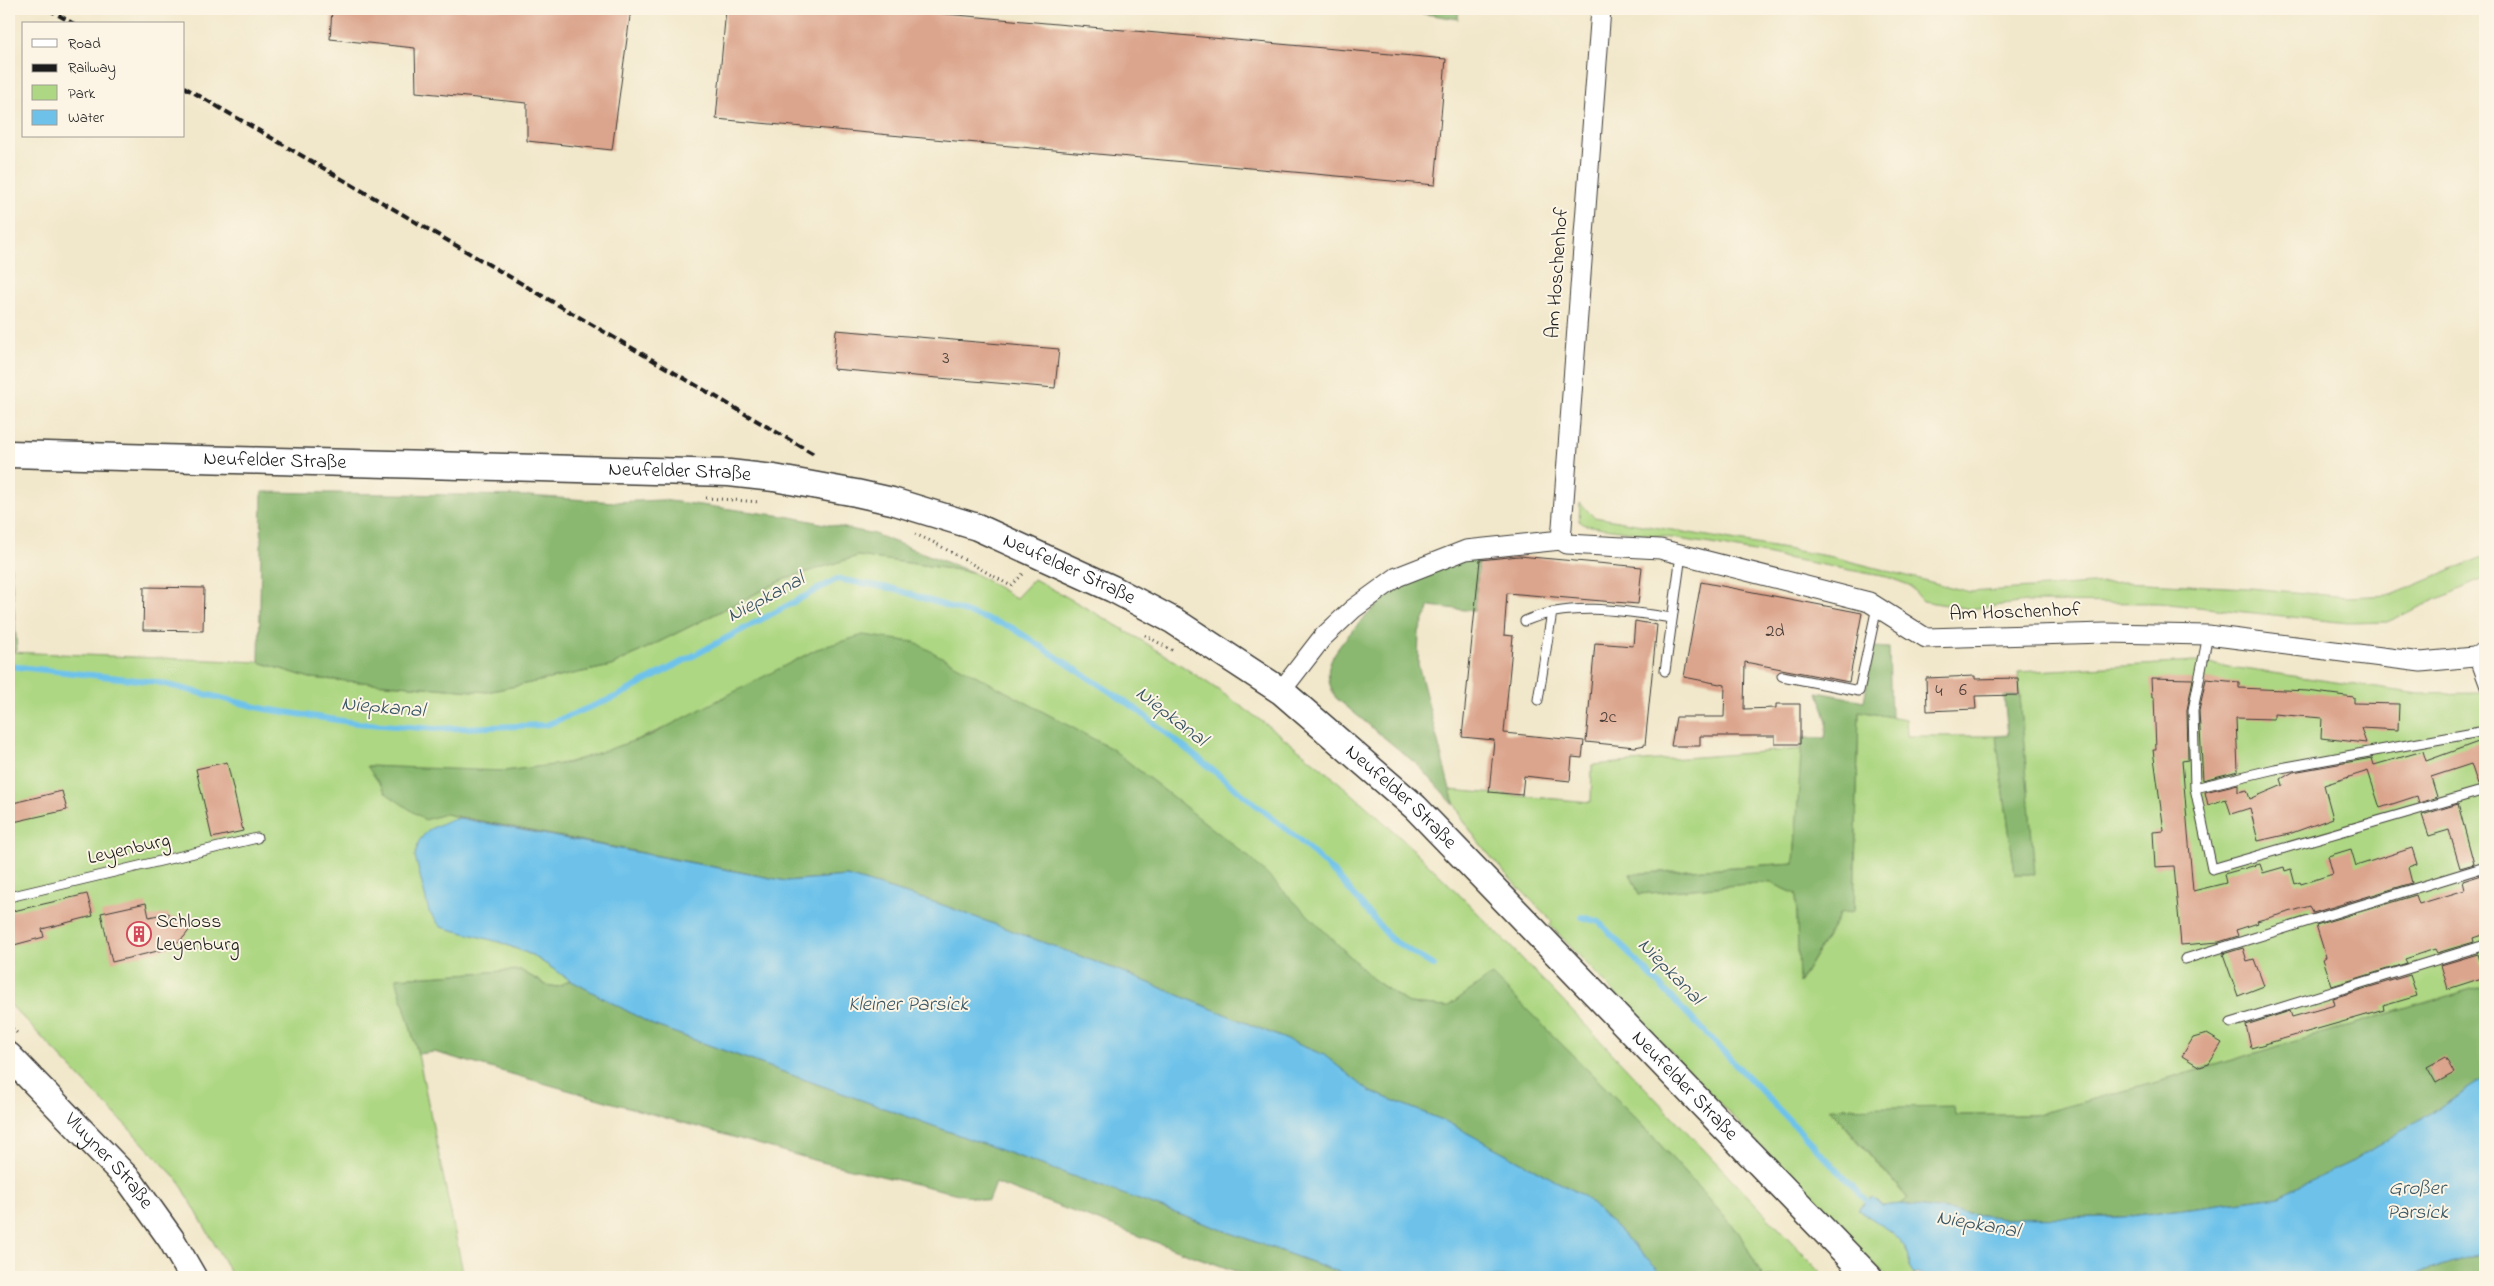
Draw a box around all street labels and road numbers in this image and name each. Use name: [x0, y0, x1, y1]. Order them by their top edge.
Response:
street label: Am Hoschenhof: [1539, 206, 1577, 340]
street label: Neufelder Straße: [203, 445, 347, 477]
street label: Neufelder Straße: [608, 455, 753, 490]
street label: Neufelder Straße: [998, 526, 1140, 613]
street label: Am Hoschenhof: [1949, 596, 2082, 630]
street label: Neufelder Straße: [1339, 738, 1463, 856]
street label: Leyenburg: [85, 826, 173, 874]
street label: Neufelder Straße: [1624, 1025, 1745, 1147]
street label: Vluyner Straße: [57, 1106, 160, 1215]

